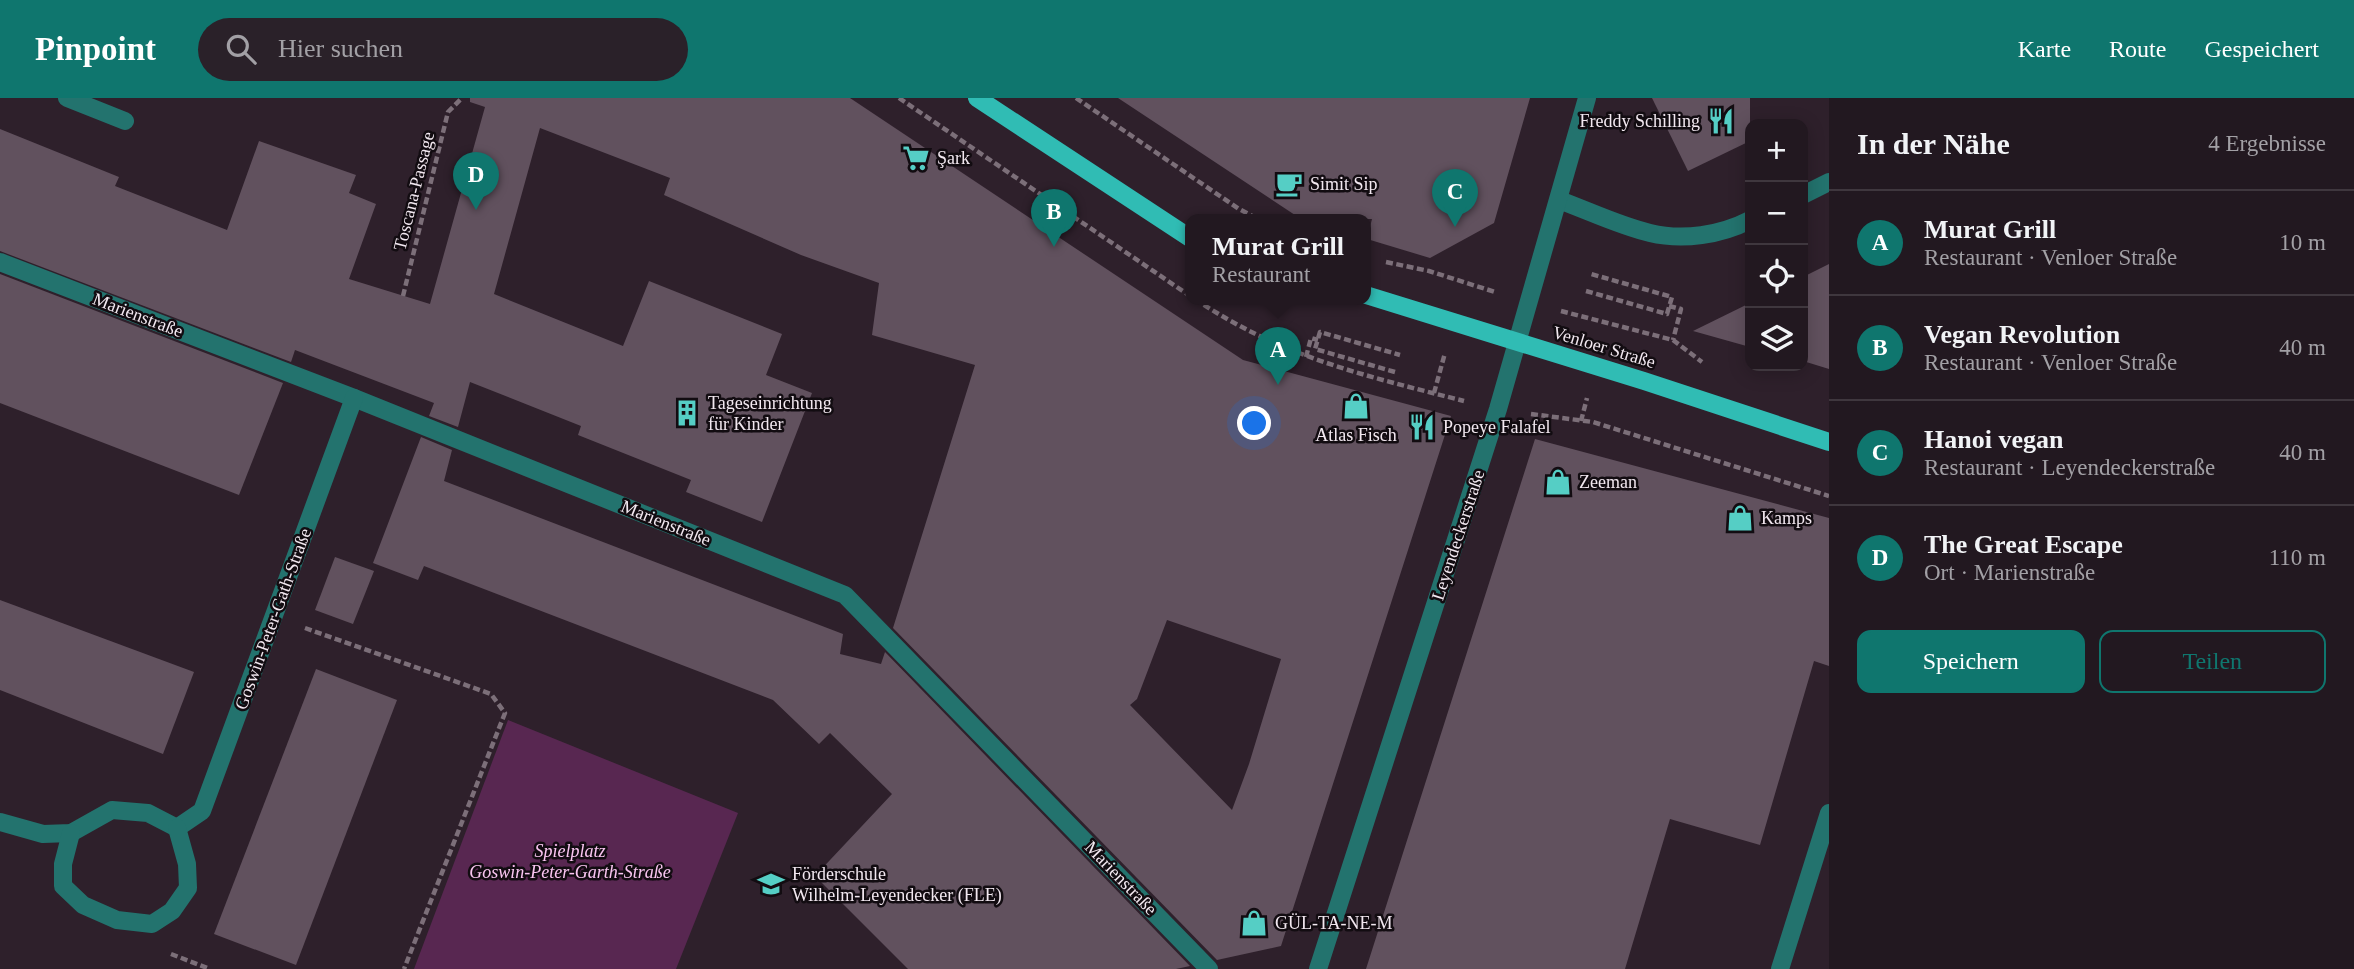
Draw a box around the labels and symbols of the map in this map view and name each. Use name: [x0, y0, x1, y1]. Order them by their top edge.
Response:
restaurant icon: Freddy Schilling: [1706, 106, 1736, 136]
place label: Freddy Schilling: [1580, 111, 1700, 131]
street label: Toscana-Passage: [390, 130, 438, 252]
supermarket icon: Şark: [901, 143, 931, 173]
place label: Şark: [937, 148, 970, 168]
pin: D: [453, 152, 499, 210]
cafe icon: Simit Sip: [1274, 169, 1304, 199]
pin: C: [1432, 169, 1478, 227]
place label: Simit Sip: [1310, 174, 1378, 194]
pin: B: [1031, 189, 1077, 247]
street label: Marienstraße: [90, 289, 186, 341]
street label: Venloer Straße: [1550, 322, 1658, 372]
pin: A: [1255, 327, 1301, 385]
shop icon: Atlas Fisch: [1341, 391, 1371, 421]
place label: Tageseinrichtung für Kinder: [708, 393, 832, 434]
building icon: Tageseinrichtung für Kinder: [672, 398, 702, 428]
your location: [1237, 406, 1271, 440]
restaurant icon: Popeye Falafel: [1407, 412, 1437, 442]
place label: Popeye Falafel: [1443, 417, 1550, 437]
place label: Atlas Fisch: [1315, 425, 1397, 445]
street label: Leyendeckerstraße: [1427, 467, 1489, 603]
shop icon: Zeeman: [1543, 467, 1573, 497]
place label: Zeeman: [1579, 472, 1637, 492]
street label: Marienstraße: [618, 496, 714, 550]
shop icon: Kamps: [1725, 503, 1755, 533]
place label: Kamps: [1761, 508, 1812, 528]
street label: Goswin-Peter-Gath-Straße: [231, 526, 315, 712]
street label: Marienstraße: [1081, 837, 1161, 919]
park label: Spielplatz Goswin-Peter-Garth-Straße: [469, 841, 671, 882]
place label: Förderschule Wilhelm-Leyendecker (FLE): [792, 864, 1002, 906]
school or university icon: Förderschule Wilhelm-Leyendecker (FLE): [756, 869, 786, 899]
shop icon: GÜL-TA-NE-M: [1239, 908, 1269, 938]
place label: GÜL-TA-NE-M: [1275, 913, 1393, 933]

